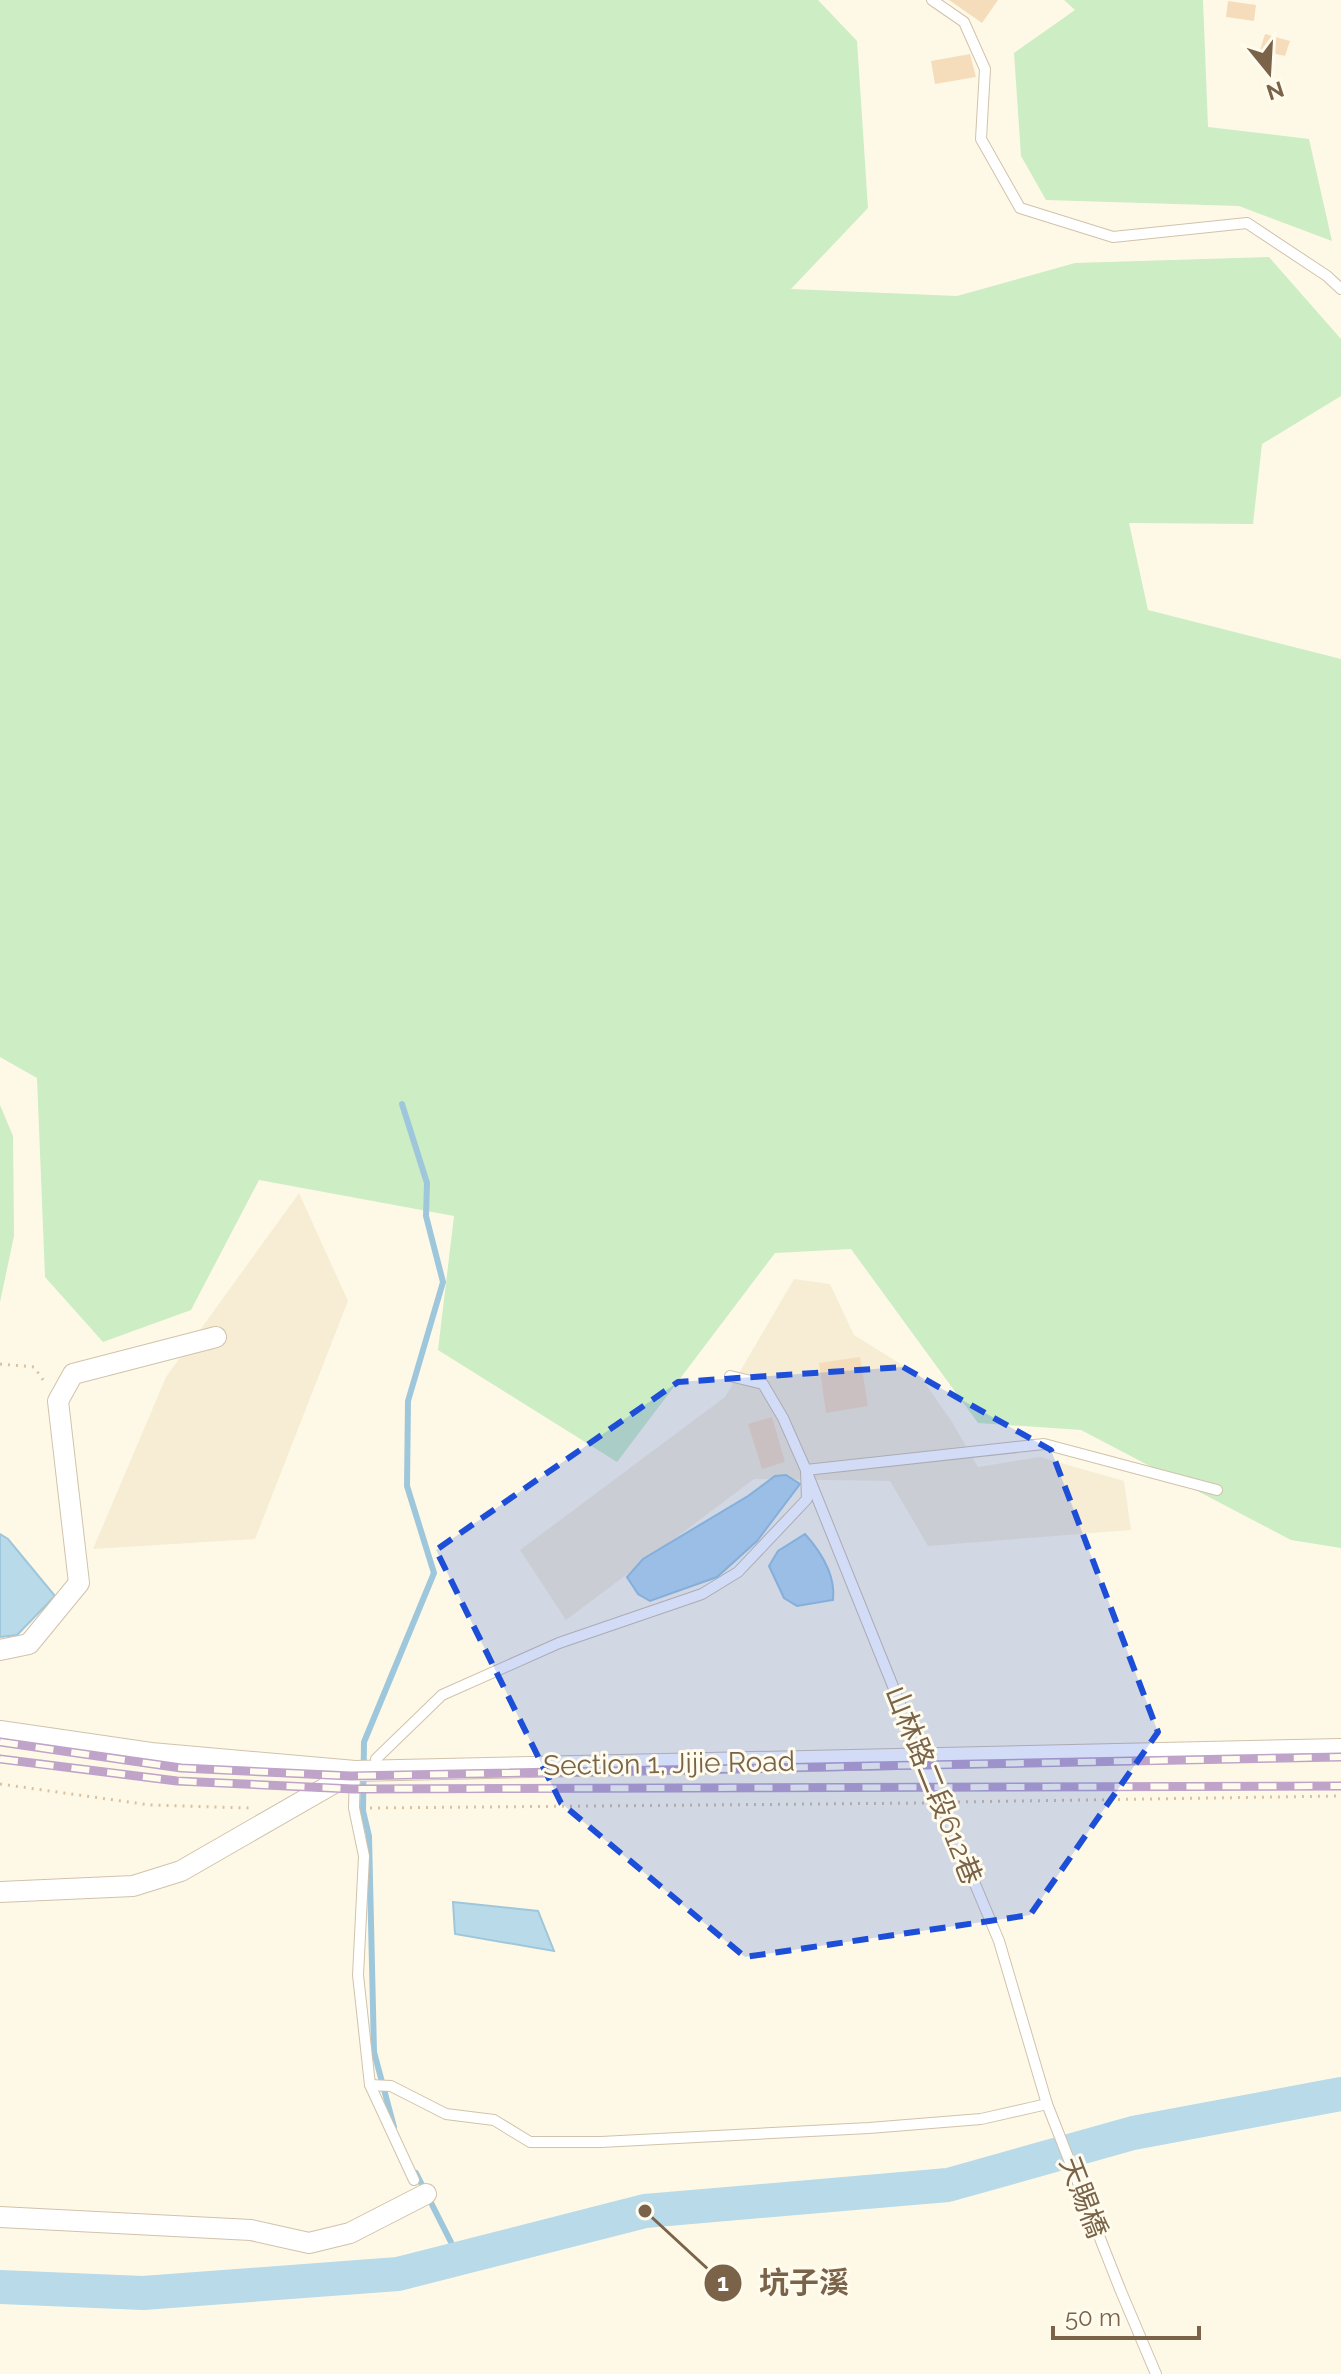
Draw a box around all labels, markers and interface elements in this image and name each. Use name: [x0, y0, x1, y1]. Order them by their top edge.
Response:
north arrow: [1229, 32, 1309, 112]
text: N: [1263, 76, 1287, 106]
street label: 山林路二段612巷: [879, 1681, 988, 1889]
street label: Section 1, Jijie Road: [543, 1745, 795, 1782]
street label: 天賜橋: [1053, 2152, 1114, 2242]
callout: 坑子溪: [703, 2256, 865, 2310]
text: 坑子溪: [759, 2265, 849, 2300]
text: 1: [717, 2268, 729, 2297]
scale bar: [1053, 2290, 1199, 2340]
text: 50 m: [1065, 2303, 1121, 2332]

